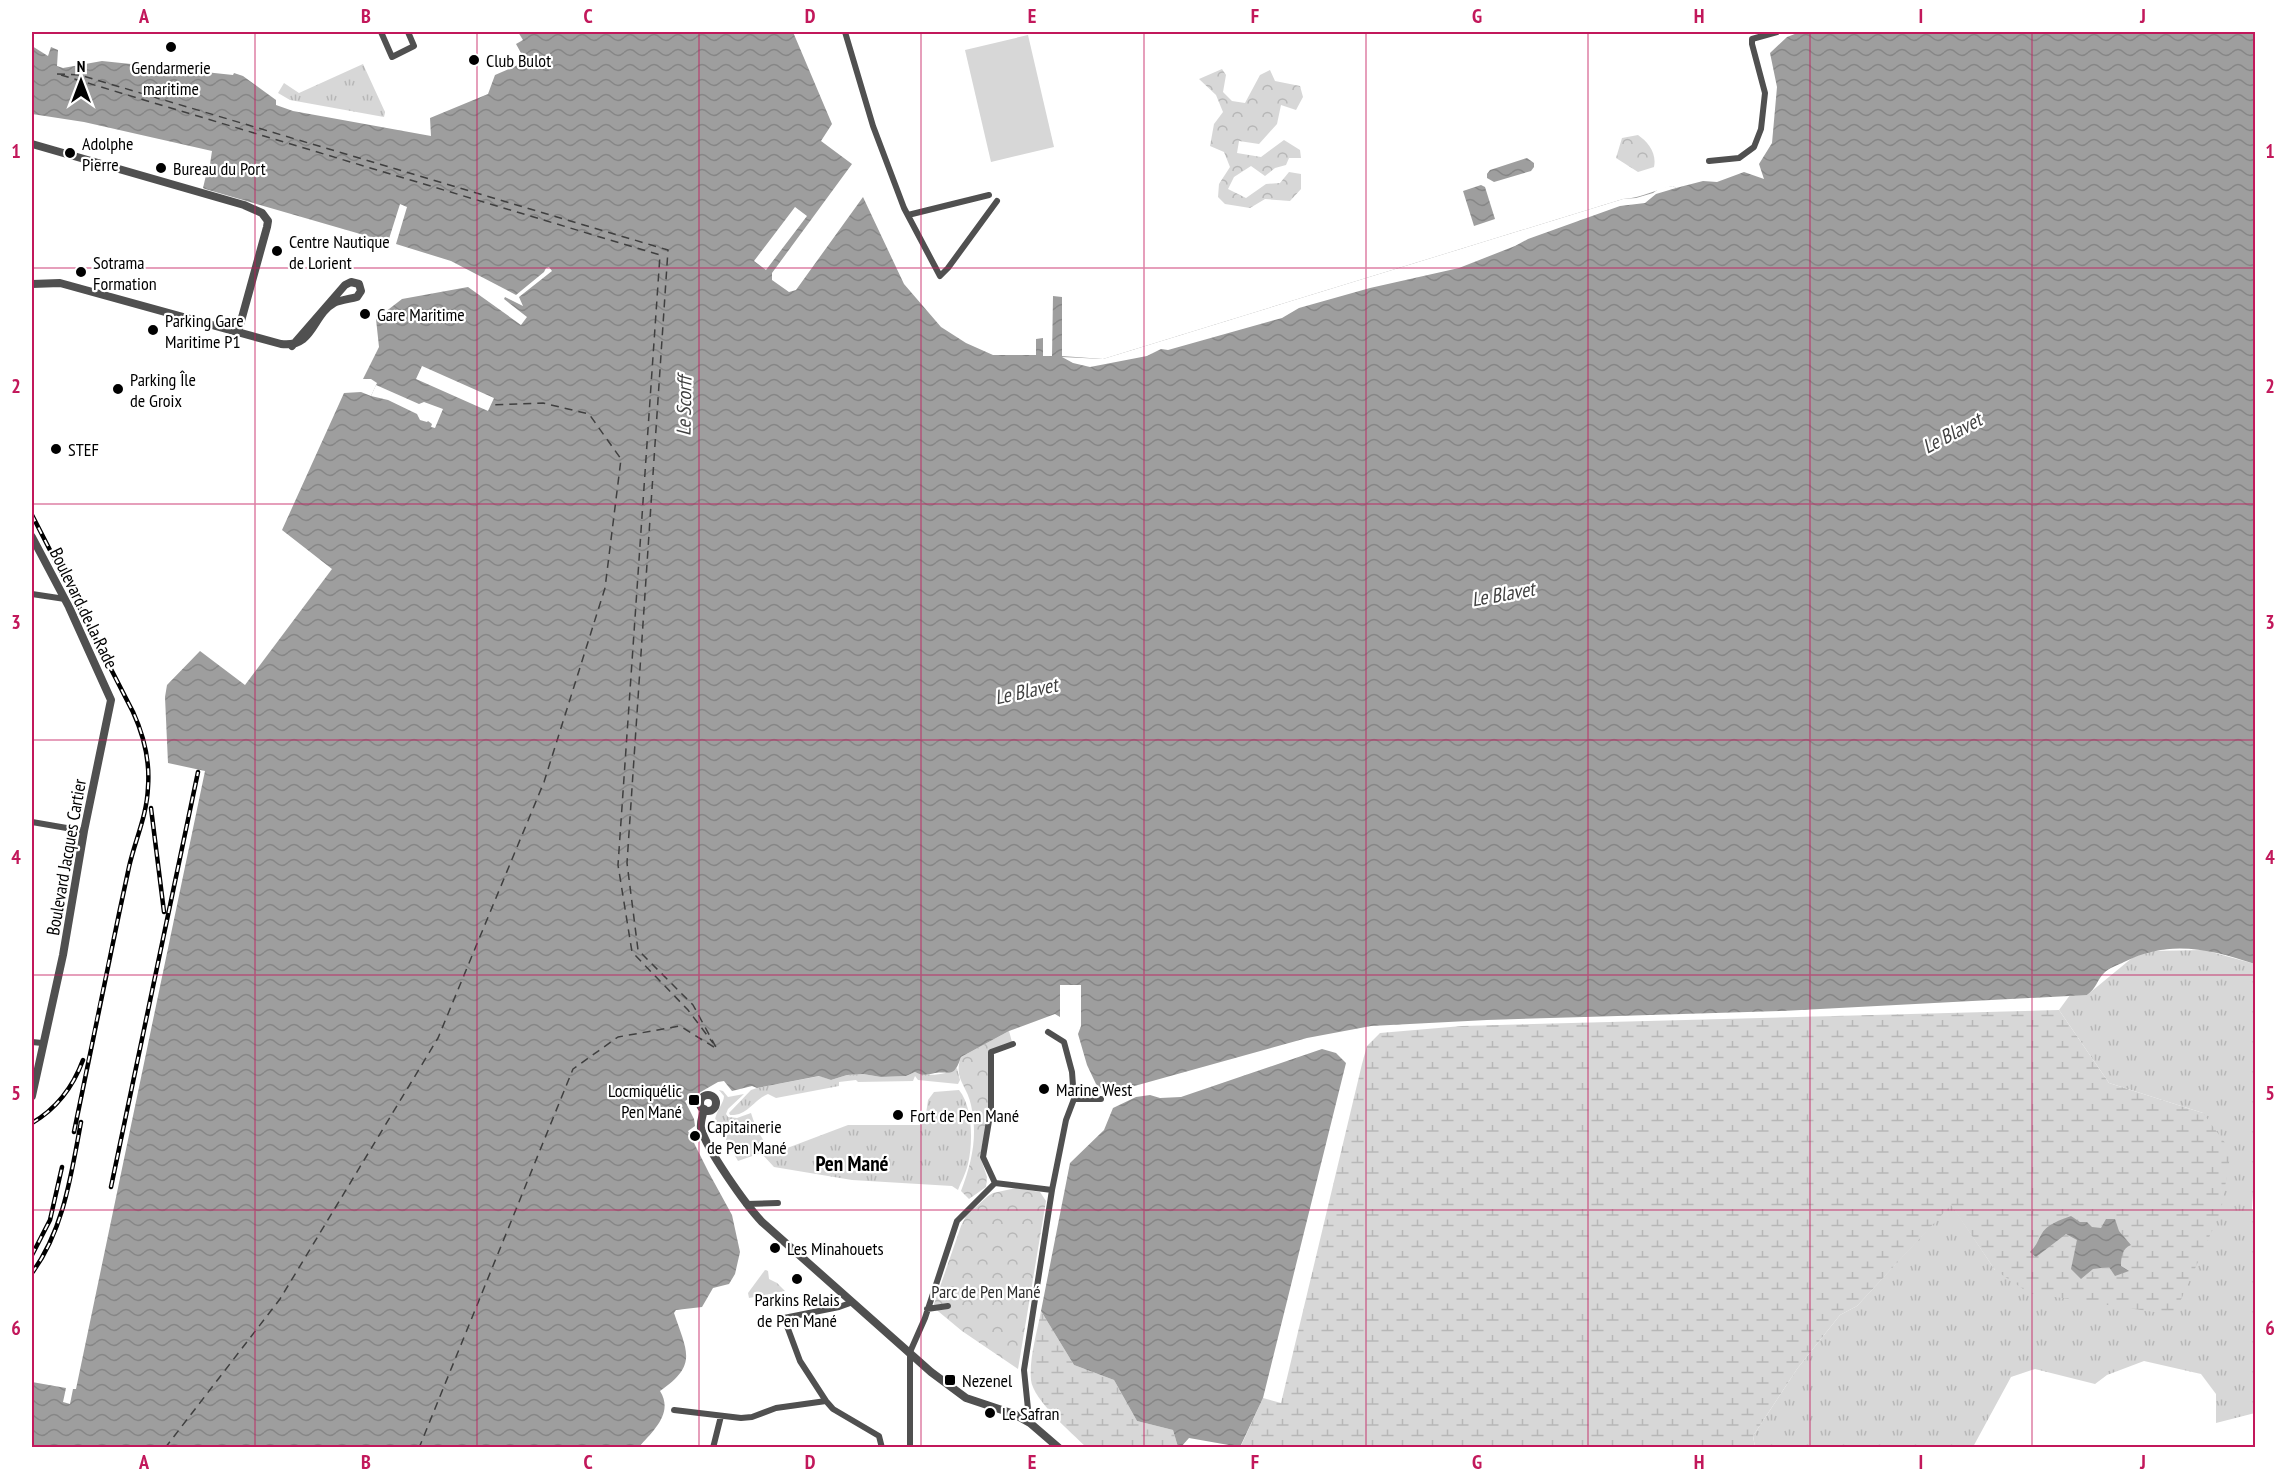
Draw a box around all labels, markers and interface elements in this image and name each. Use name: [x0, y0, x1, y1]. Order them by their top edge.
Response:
text: A: [138, 3, 150, 29]
text: B: [361, 3, 371, 29]
text: C: [583, 3, 593, 29]
text: D: [805, 3, 816, 29]
text: E: [1028, 3, 1036, 29]
text: F: [1251, 3, 1259, 29]
text: G: [1472, 3, 1482, 29]
text: H: [1694, 3, 1704, 29]
text: I: [1919, 3, 1923, 29]
text: J: [2139, 3, 2146, 29]
marker: Gendarmerie maritime: [164, 40, 178, 54]
place label: Club Bulot: [486, 49, 551, 72]
north arrow: [51, 51, 111, 111]
marker: Club Bulot: [467, 53, 481, 67]
text: N: [77, 56, 85, 76]
place label: Gendarmerie maritime: [131, 56, 211, 100]
place label: Adolphe Pierre: [82, 132, 133, 176]
text: 1: [11, 138, 21, 164]
text: 1: [2265, 138, 2275, 164]
marker: Adolphe Pierre: [63, 146, 77, 160]
place label: Bureau du Port: [173, 157, 266, 180]
marker: Bureau du Port: [154, 161, 168, 175]
place label: Centre Nautique de Lorient: [289, 230, 390, 274]
marker: Centre Nautique de Lorient: [270, 244, 284, 258]
place label: Sotrama Formation: [93, 251, 157, 295]
marker: Sotrama Formation: [74, 265, 88, 279]
place label: Gare Maritime: [377, 303, 465, 326]
marker: Gare Maritime: [358, 307, 372, 321]
place label: Parking Gare Maritime P1: [165, 309, 244, 353]
marker: Parking Gare Maritime P1: [146, 323, 160, 337]
place label: Parking Île de Groix: [130, 368, 196, 412]
water label: Le Scorff: [670, 371, 698, 436]
text: 2: [11, 373, 21, 399]
text: 2: [2265, 373, 2275, 399]
marker: Parking Île de Groix: [111, 382, 125, 396]
water label: Le Blavet: [1918, 405, 1988, 459]
place label: STEF: [68, 438, 99, 461]
marker: STEF: [49, 442, 63, 456]
street label: Boulevard de la Rade: [45, 544, 123, 672]
water label: Le Blavet: [1469, 575, 1539, 612]
text: 3: [11, 609, 21, 635]
text: 3: [2265, 609, 2275, 635]
water label: Le Blavet: [992, 671, 1062, 710]
street label: Boulevard Jacques Cartier: [41, 777, 91, 937]
text: 4: [11, 844, 21, 870]
text: 4: [2265, 844, 2275, 870]
place label: Marine West: [1056, 1078, 1132, 1101]
place label: Locmiquélic Pen Mané: [608, 1079, 683, 1123]
text: 5: [11, 1080, 21, 1106]
text: 5: [2265, 1080, 2275, 1106]
marker: Marine West: [1037, 1082, 1051, 1096]
marker: Locmiquélic Pen Mané: [687, 1093, 701, 1107]
place label: Fort de Pen Mané: [910, 1104, 1019, 1127]
marker: Fort de Pen Mané: [891, 1108, 905, 1122]
place label: Capitainerie de Pen Mané: [707, 1115, 787, 1159]
marker: Capitainerie de Pen Mané: [688, 1129, 702, 1143]
district label: Pen Mané: [815, 1150, 889, 1177]
place label: Les Minahouets: [787, 1237, 883, 1260]
marker: Les Minahouets: [768, 1241, 782, 1255]
marker: Parkins Relais de Pen Mané: [790, 1272, 804, 1286]
park label: Parc de Pen Mané: [931, 1280, 1041, 1303]
place label: Parkins Relais de Pen Mané: [754, 1288, 840, 1332]
text: 6: [11, 1315, 21, 1341]
text: 6: [2265, 1315, 2275, 1341]
place label: Nezenel: [962, 1369, 1013, 1392]
marker: Nezenel: [943, 1373, 957, 1387]
place label: Le Safran: [1002, 1402, 1060, 1425]
marker: Le Safran: [983, 1406, 997, 1420]
text: A: [138, 1449, 150, 1475]
text: B: [361, 1449, 371, 1475]
text: C: [583, 1449, 593, 1475]
text: D: [805, 1449, 816, 1475]
text: E: [1028, 1449, 1036, 1475]
text: F: [1251, 1449, 1259, 1475]
text: G: [1472, 1449, 1482, 1475]
text: H: [1694, 1449, 1704, 1475]
text: I: [1919, 1449, 1923, 1475]
text: J: [2139, 1449, 2146, 1475]

